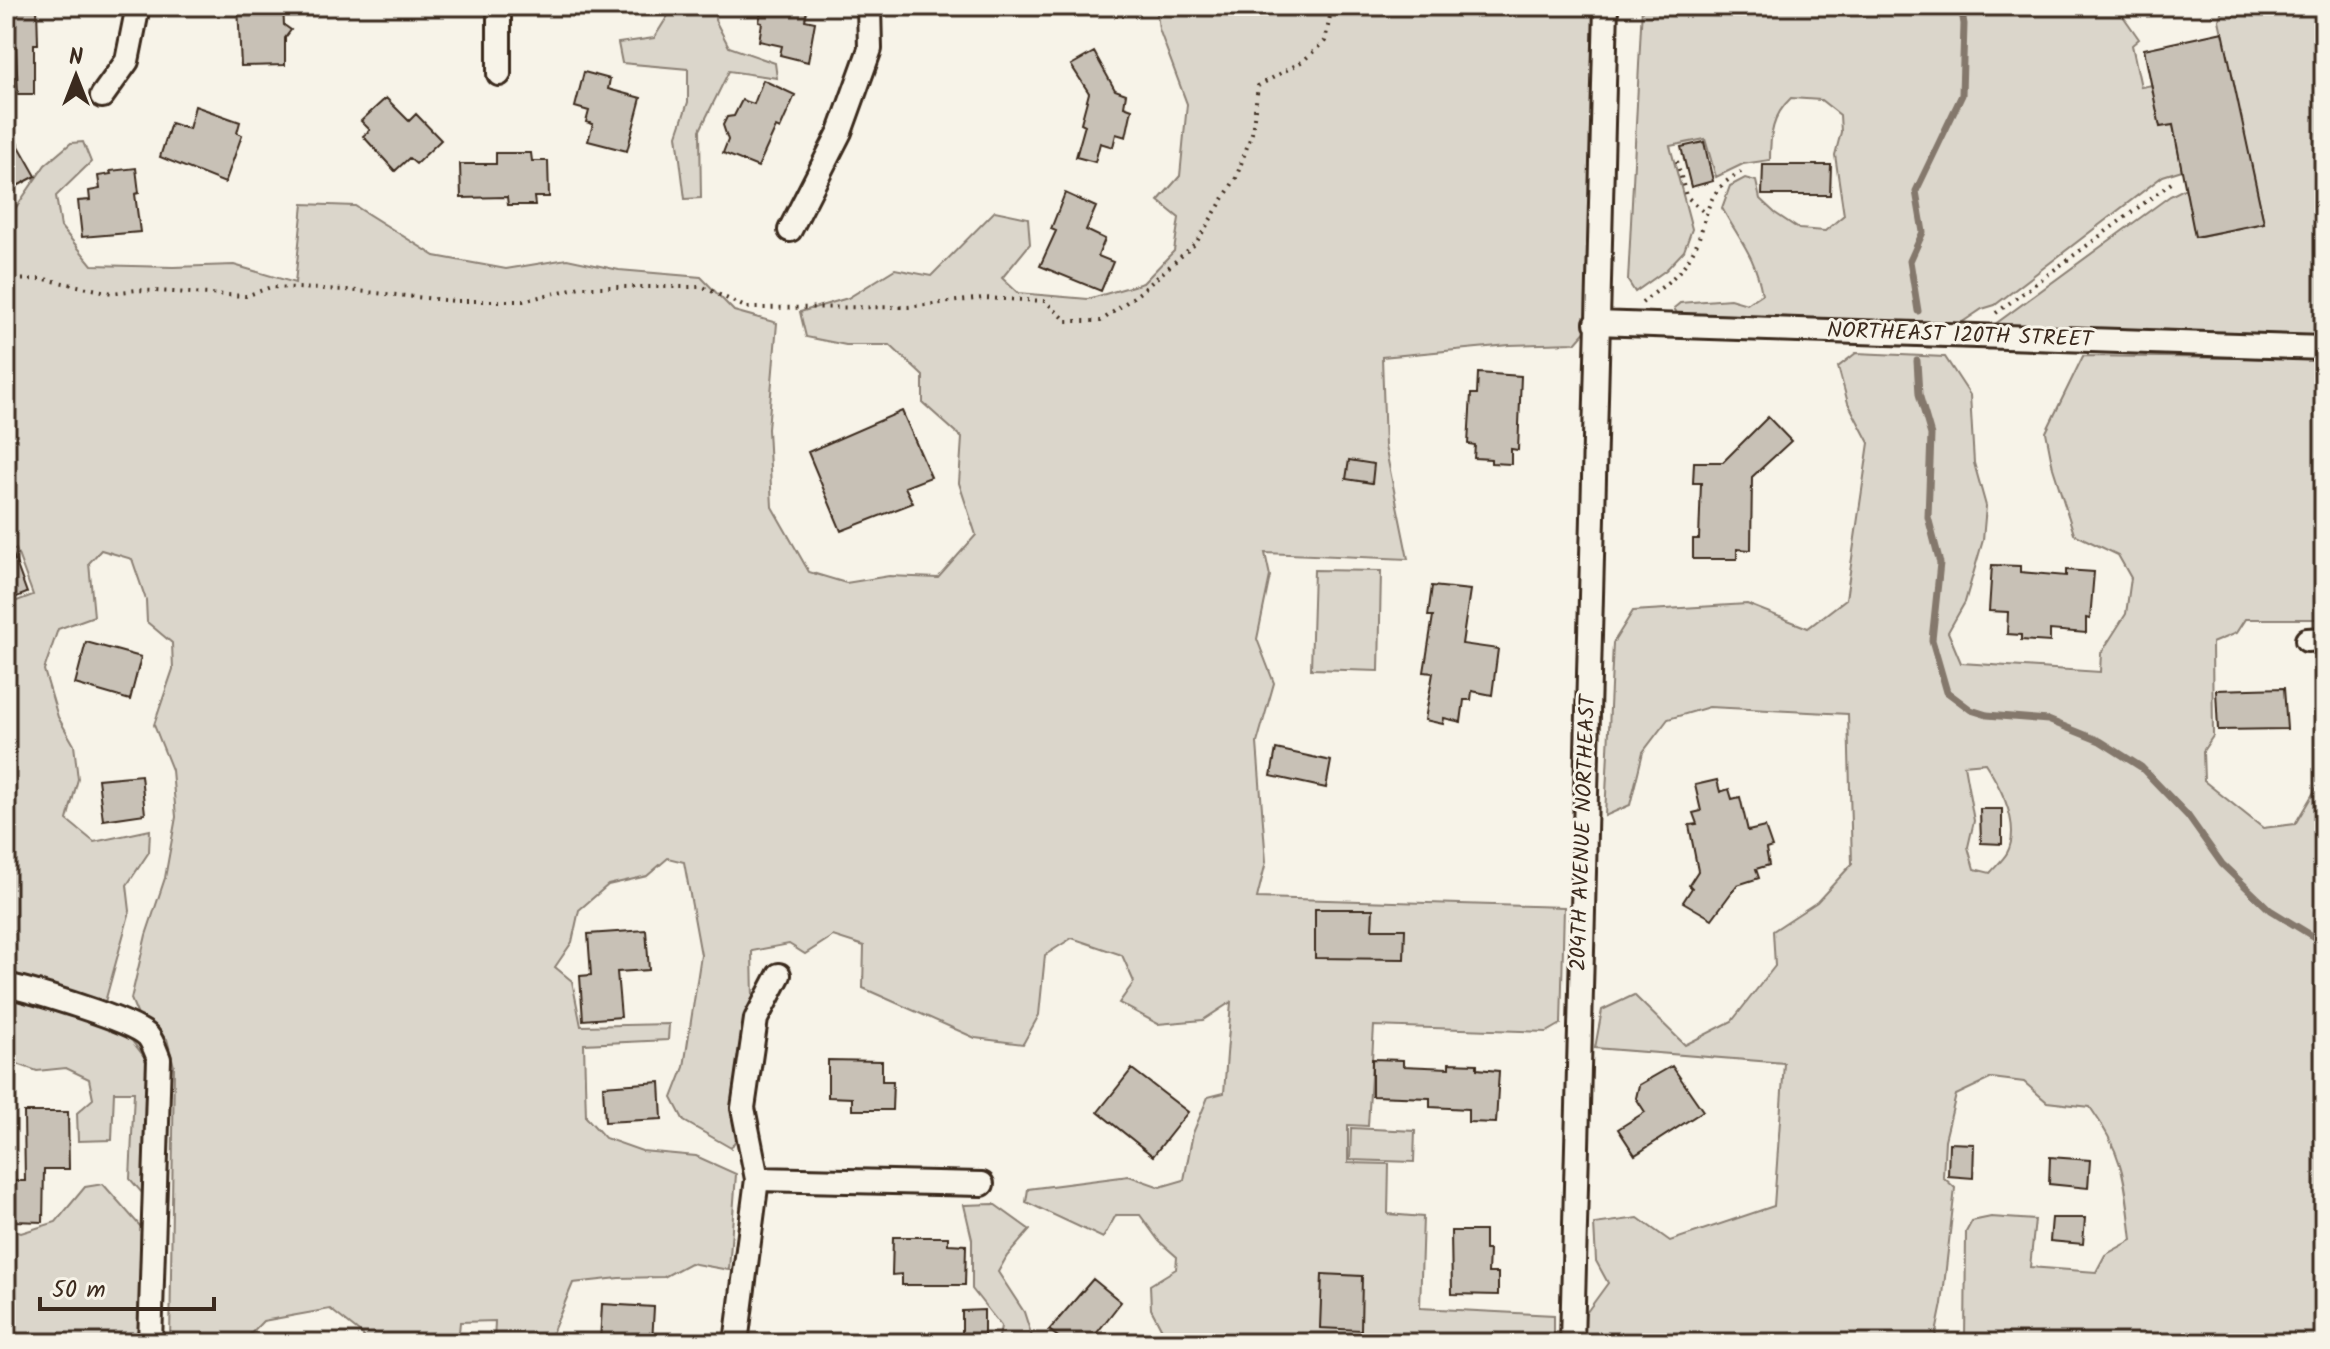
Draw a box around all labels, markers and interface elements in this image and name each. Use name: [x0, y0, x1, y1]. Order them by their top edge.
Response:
north arrow: [36, 36, 116, 116]
text: N: [69, 41, 83, 76]
street label: NORTHEAST 120TH STREET: [1826, 314, 2096, 358]
street label: 204TH AVENUE NORTHEAST: [1562, 692, 1606, 972]
scale bar: [40, 1261, 214, 1311]
text: 50 m: [52, 1271, 106, 1310]

